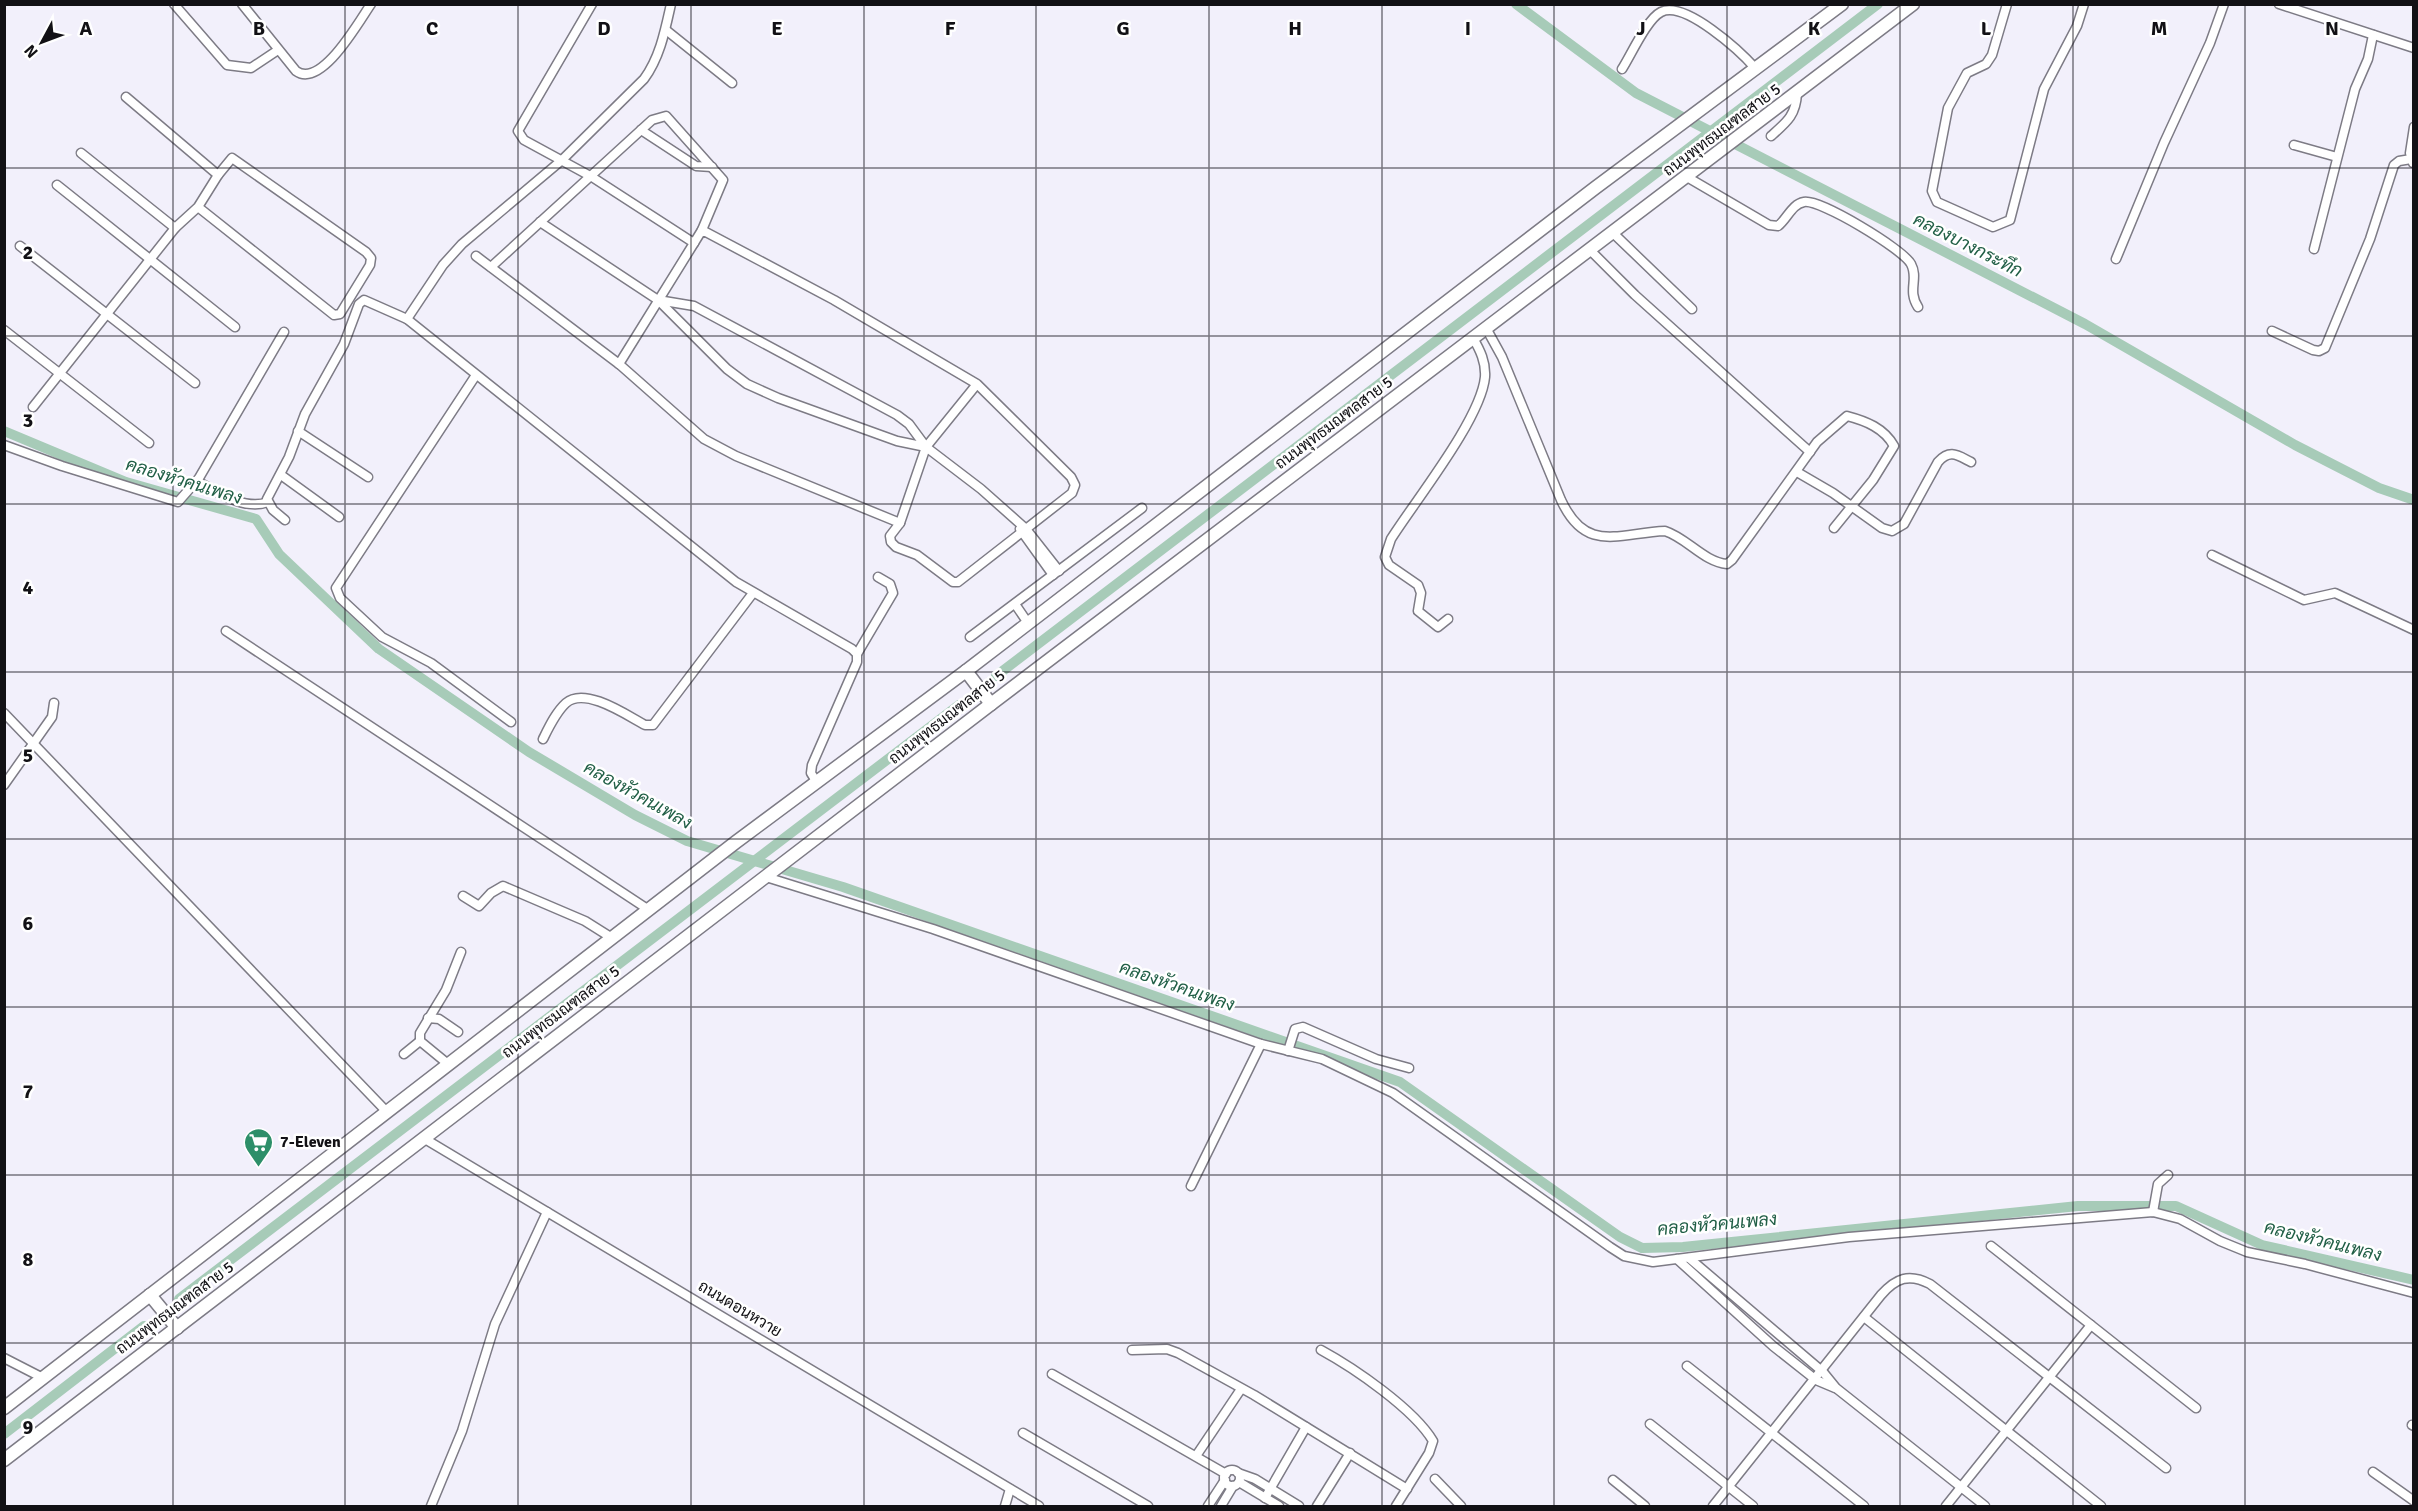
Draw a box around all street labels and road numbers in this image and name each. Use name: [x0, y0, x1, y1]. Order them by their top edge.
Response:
street label: ถนนพุทธมณฑลสาย 5: [1659, 79, 1786, 182]
street label: ถนนพุทธมณฑลสาย 5: [1271, 372, 1398, 475]
street label: ถนนพุทธมณฑลสาย 5: [885, 665, 1010, 770]
street label: ถนนพุทธมณฑลสาย 5: [498, 961, 625, 1064]
street label: ถนนพุทธมณฑลสาย 5: [112, 1257, 239, 1360]
street label: ถนนดอนหวาย: [695, 1276, 785, 1342]

